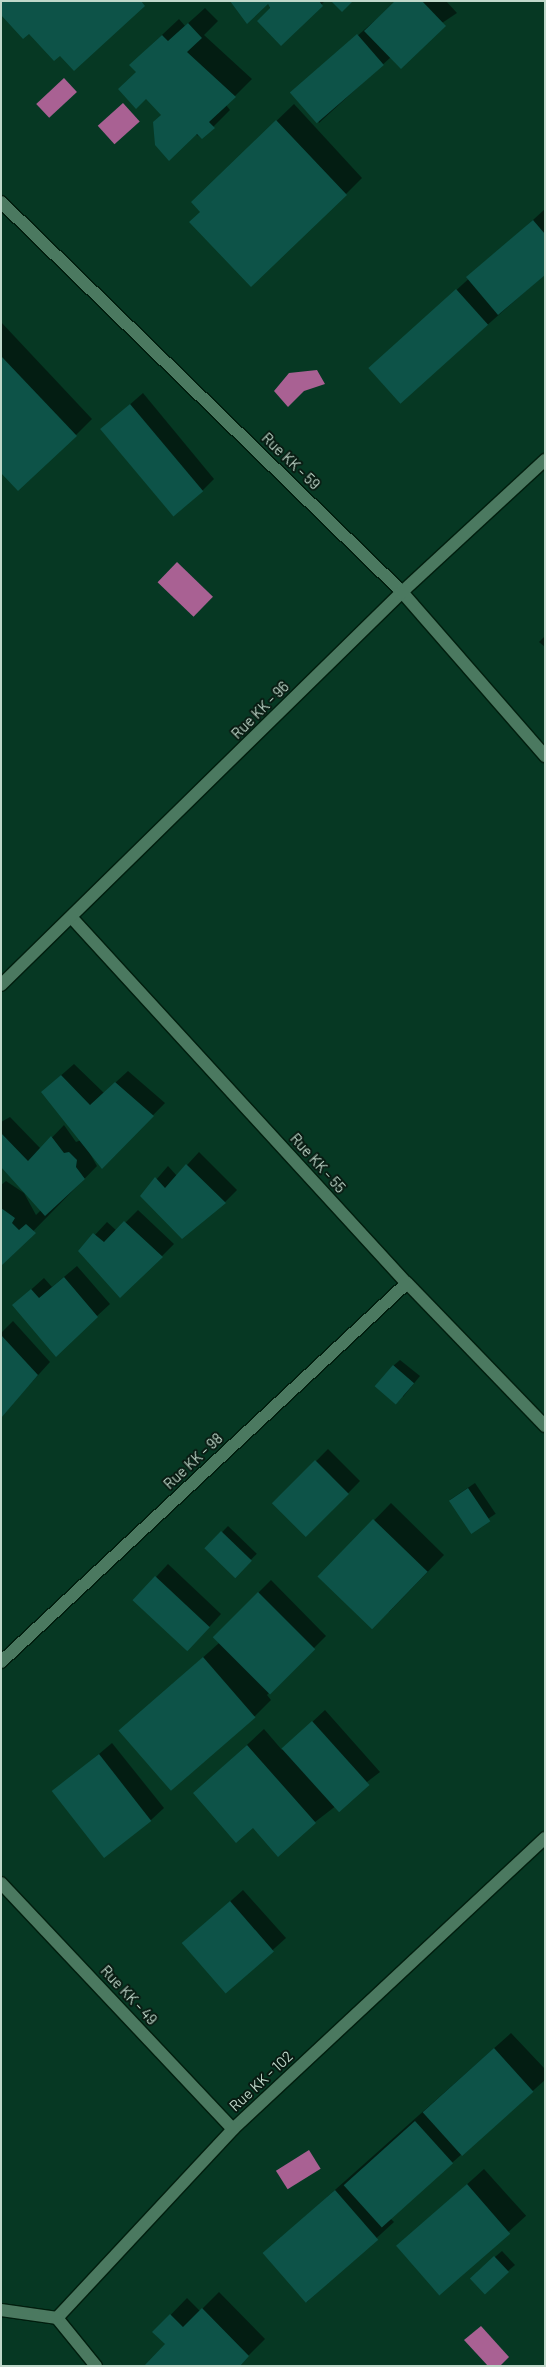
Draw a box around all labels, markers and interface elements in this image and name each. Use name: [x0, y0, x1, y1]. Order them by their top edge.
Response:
street label: Rue KK - 59: [258, 429, 324, 493]
street label: Rue KK - 96: [227, 677, 293, 743]
street label: Rue KK - 55: [287, 1130, 349, 1196]
street label: Rue KK - 98: [160, 1429, 226, 1493]
street label: Rue KK - 49: [97, 1962, 161, 2028]
street label: Rue KK - 102: [226, 2047, 296, 2115]

